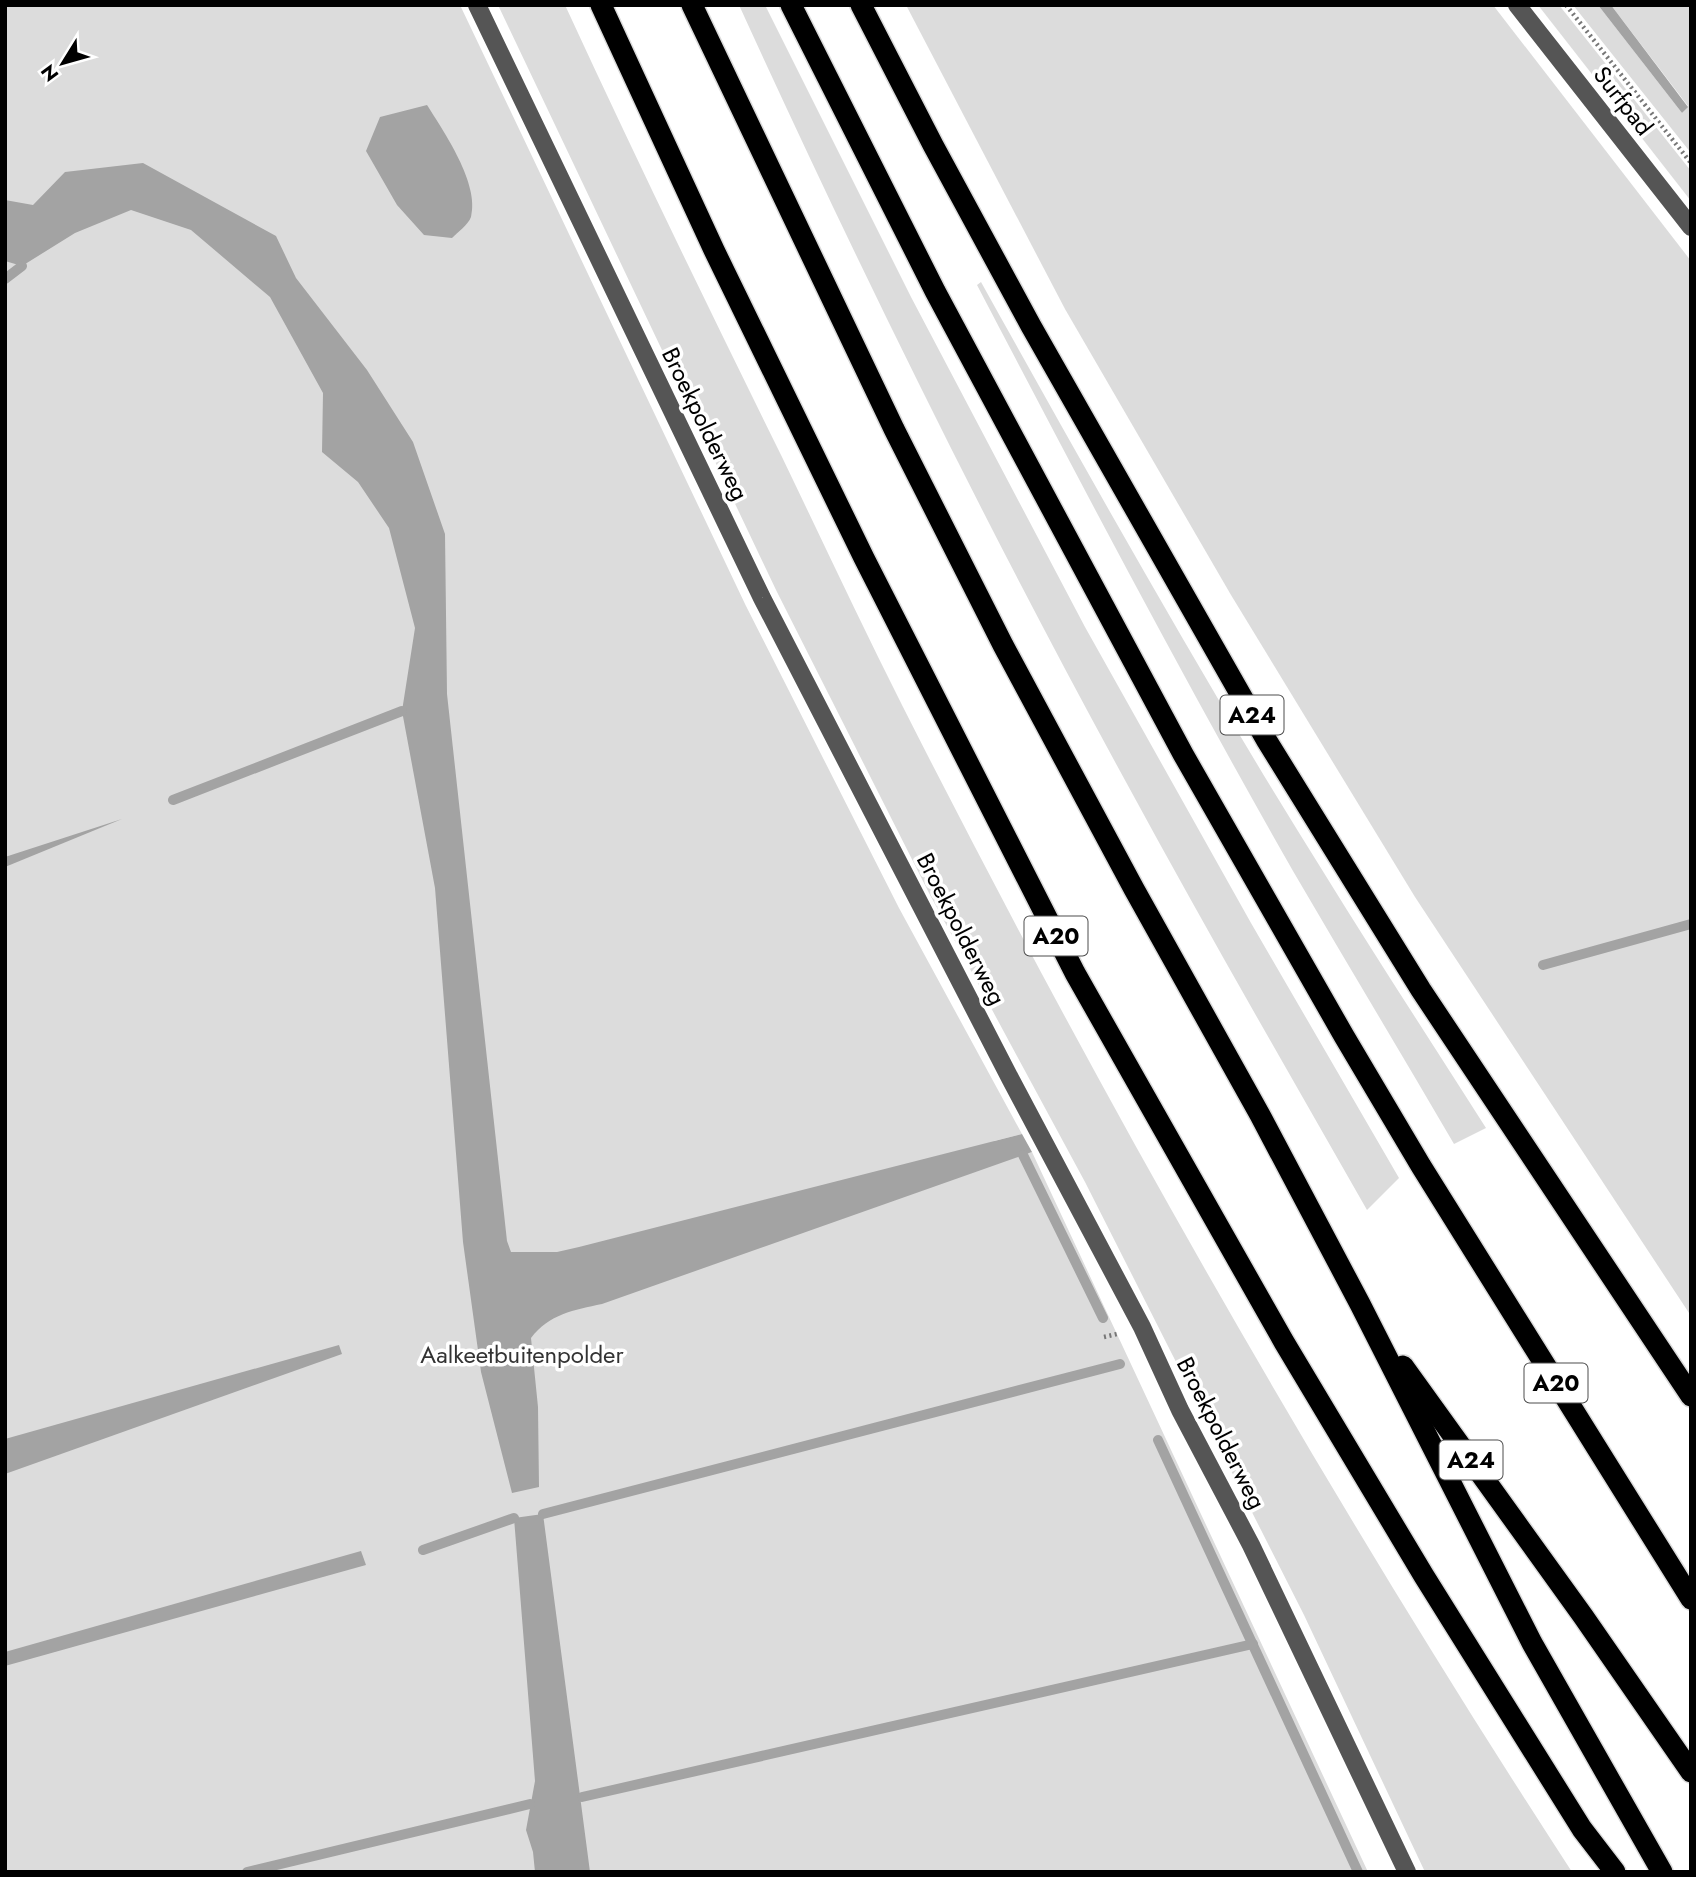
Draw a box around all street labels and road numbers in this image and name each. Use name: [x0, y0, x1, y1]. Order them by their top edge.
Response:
street label: Surfpad: [1585, 58, 1662, 143]
street label: Broekpolderweg: [653, 341, 758, 506]
road number: A24: [1220, 695, 1284, 734]
street label: Broekpolderweg: [908, 847, 1015, 1011]
road number: A20: [1024, 917, 1088, 956]
street label: Broekpolderweg: [1168, 1351, 1275, 1515]
road number: A20: [1524, 1364, 1588, 1402]
road number: A24: [1440, 1441, 1502, 1480]

